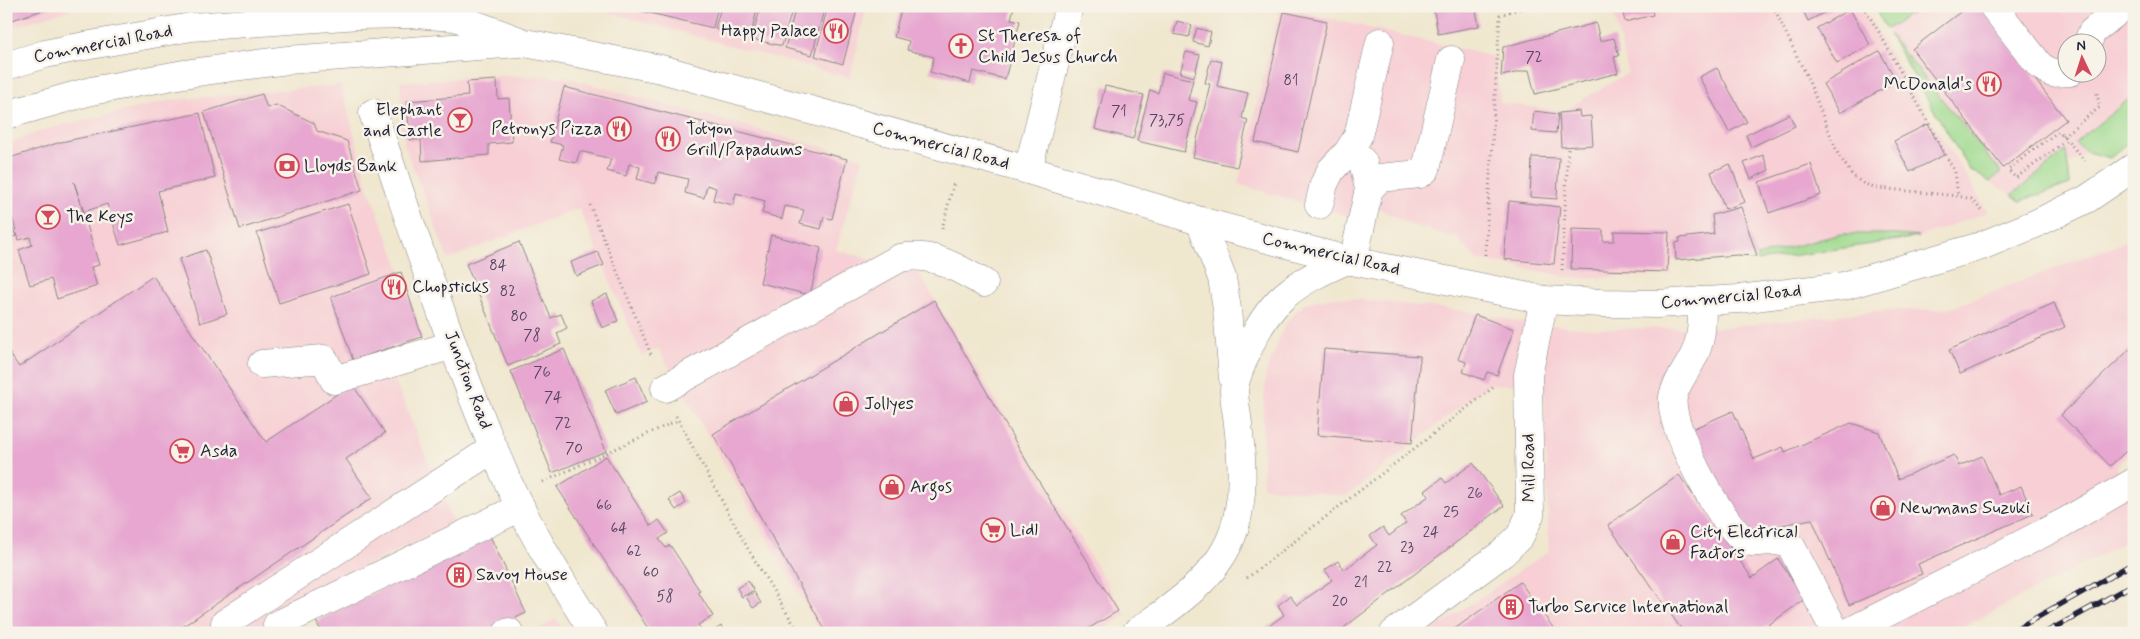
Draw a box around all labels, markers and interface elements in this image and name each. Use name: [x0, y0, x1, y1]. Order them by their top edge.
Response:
restaurant icon: Happy Palace: [823, 18, 849, 44]
street label: Commercial Road: [31, 19, 175, 69]
place label: Happy Palace: [721, 19, 818, 43]
place label: St Theresa of Child Jesus Church: [978, 24, 1118, 69]
north arrow: [2058, 32, 2108, 82]
church icon: St Theresa of Child Jesus Church: [948, 33, 974, 59]
text: N: [2076, 37, 2086, 55]
house number: 72: [1525, 48, 1543, 68]
house number: 81: [1284, 71, 1298, 91]
restaurant icon: McDonald's: [1976, 71, 2002, 97]
place label: McDonald's: [1884, 72, 1972, 96]
place label: Elephant and Castle: [363, 98, 442, 143]
house number: 71: [1111, 102, 1127, 122]
bar icon: Elephant and Castle: [447, 107, 473, 133]
house number: 73,75: [1149, 111, 1185, 131]
restaurant icon: Petronys Pizza: [606, 116, 632, 142]
street label: Commercial Road: [870, 116, 1012, 176]
place label: Petronys Pizza: [491, 117, 602, 141]
place label: Totyon Grill/Papadums: [686, 117, 802, 162]
restaurant icon: Totyon Grill/Papadums: [655, 126, 681, 152]
bank icon: Lloyds Bank: [274, 153, 300, 179]
place label: Lloyds Bank: [304, 154, 397, 178]
bar icon: The Keys: [35, 204, 61, 230]
place label: The Keys: [66, 205, 133, 229]
street label: Commercial Road: [1260, 226, 1402, 282]
house number: 84: [489, 256, 507, 276]
restaurant icon: Chopsticks: [381, 274, 407, 300]
place label: Chopsticks: [412, 275, 489, 299]
street label: Commercial Road: [1660, 279, 1802, 315]
house number: 82: [500, 282, 516, 302]
house number: 80: [510, 307, 528, 327]
house number: 78: [523, 326, 541, 346]
street label: Junction Road: [438, 327, 498, 433]
house number: 76: [533, 363, 551, 383]
house number: 74: [544, 388, 562, 408]
shop icon: Jollyes: [833, 391, 859, 417]
place label: Jollyes: [864, 392, 914, 416]
house number: 72: [554, 414, 572, 434]
street label: Mill Road: [1516, 433, 1542, 503]
supermarket icon: Asda: [169, 438, 195, 464]
place label: Asda: [200, 439, 238, 463]
house number: 70: [565, 439, 583, 459]
shop icon: Argos: [879, 474, 905, 500]
place label: Argos: [910, 475, 952, 501]
house number: 26: [1467, 484, 1483, 504]
shop icon: Newmans Suzuki: [1870, 495, 1896, 521]
house number: 66: [596, 496, 612, 516]
place label: Newmans Suzuki: [1900, 496, 2030, 520]
house number: 25: [1443, 503, 1459, 523]
supermarket icon: Lidl: [980, 517, 1006, 543]
place label: Lidl: [1010, 518, 1038, 542]
house number: 64: [611, 519, 627, 539]
place label: City Electrical Factors: [1690, 520, 1798, 565]
house number: 24: [1423, 523, 1439, 543]
shop icon: City Electrical Factors: [1660, 529, 1686, 555]
house number: 23: [1400, 538, 1414, 558]
house number: 62: [626, 542, 642, 562]
house number: 22: [1377, 558, 1393, 578]
building icon: Savoy House: [446, 562, 472, 588]
place label: Savoy House: [476, 563, 568, 587]
house number: 60: [643, 563, 659, 583]
house number: 21: [1354, 573, 1368, 593]
house number: 58: [656, 587, 674, 607]
house number: 20: [1332, 592, 1348, 612]
building icon: Turbo Service International: [1498, 594, 1524, 620]
place label: Turbo Service International: [1528, 595, 1728, 619]

